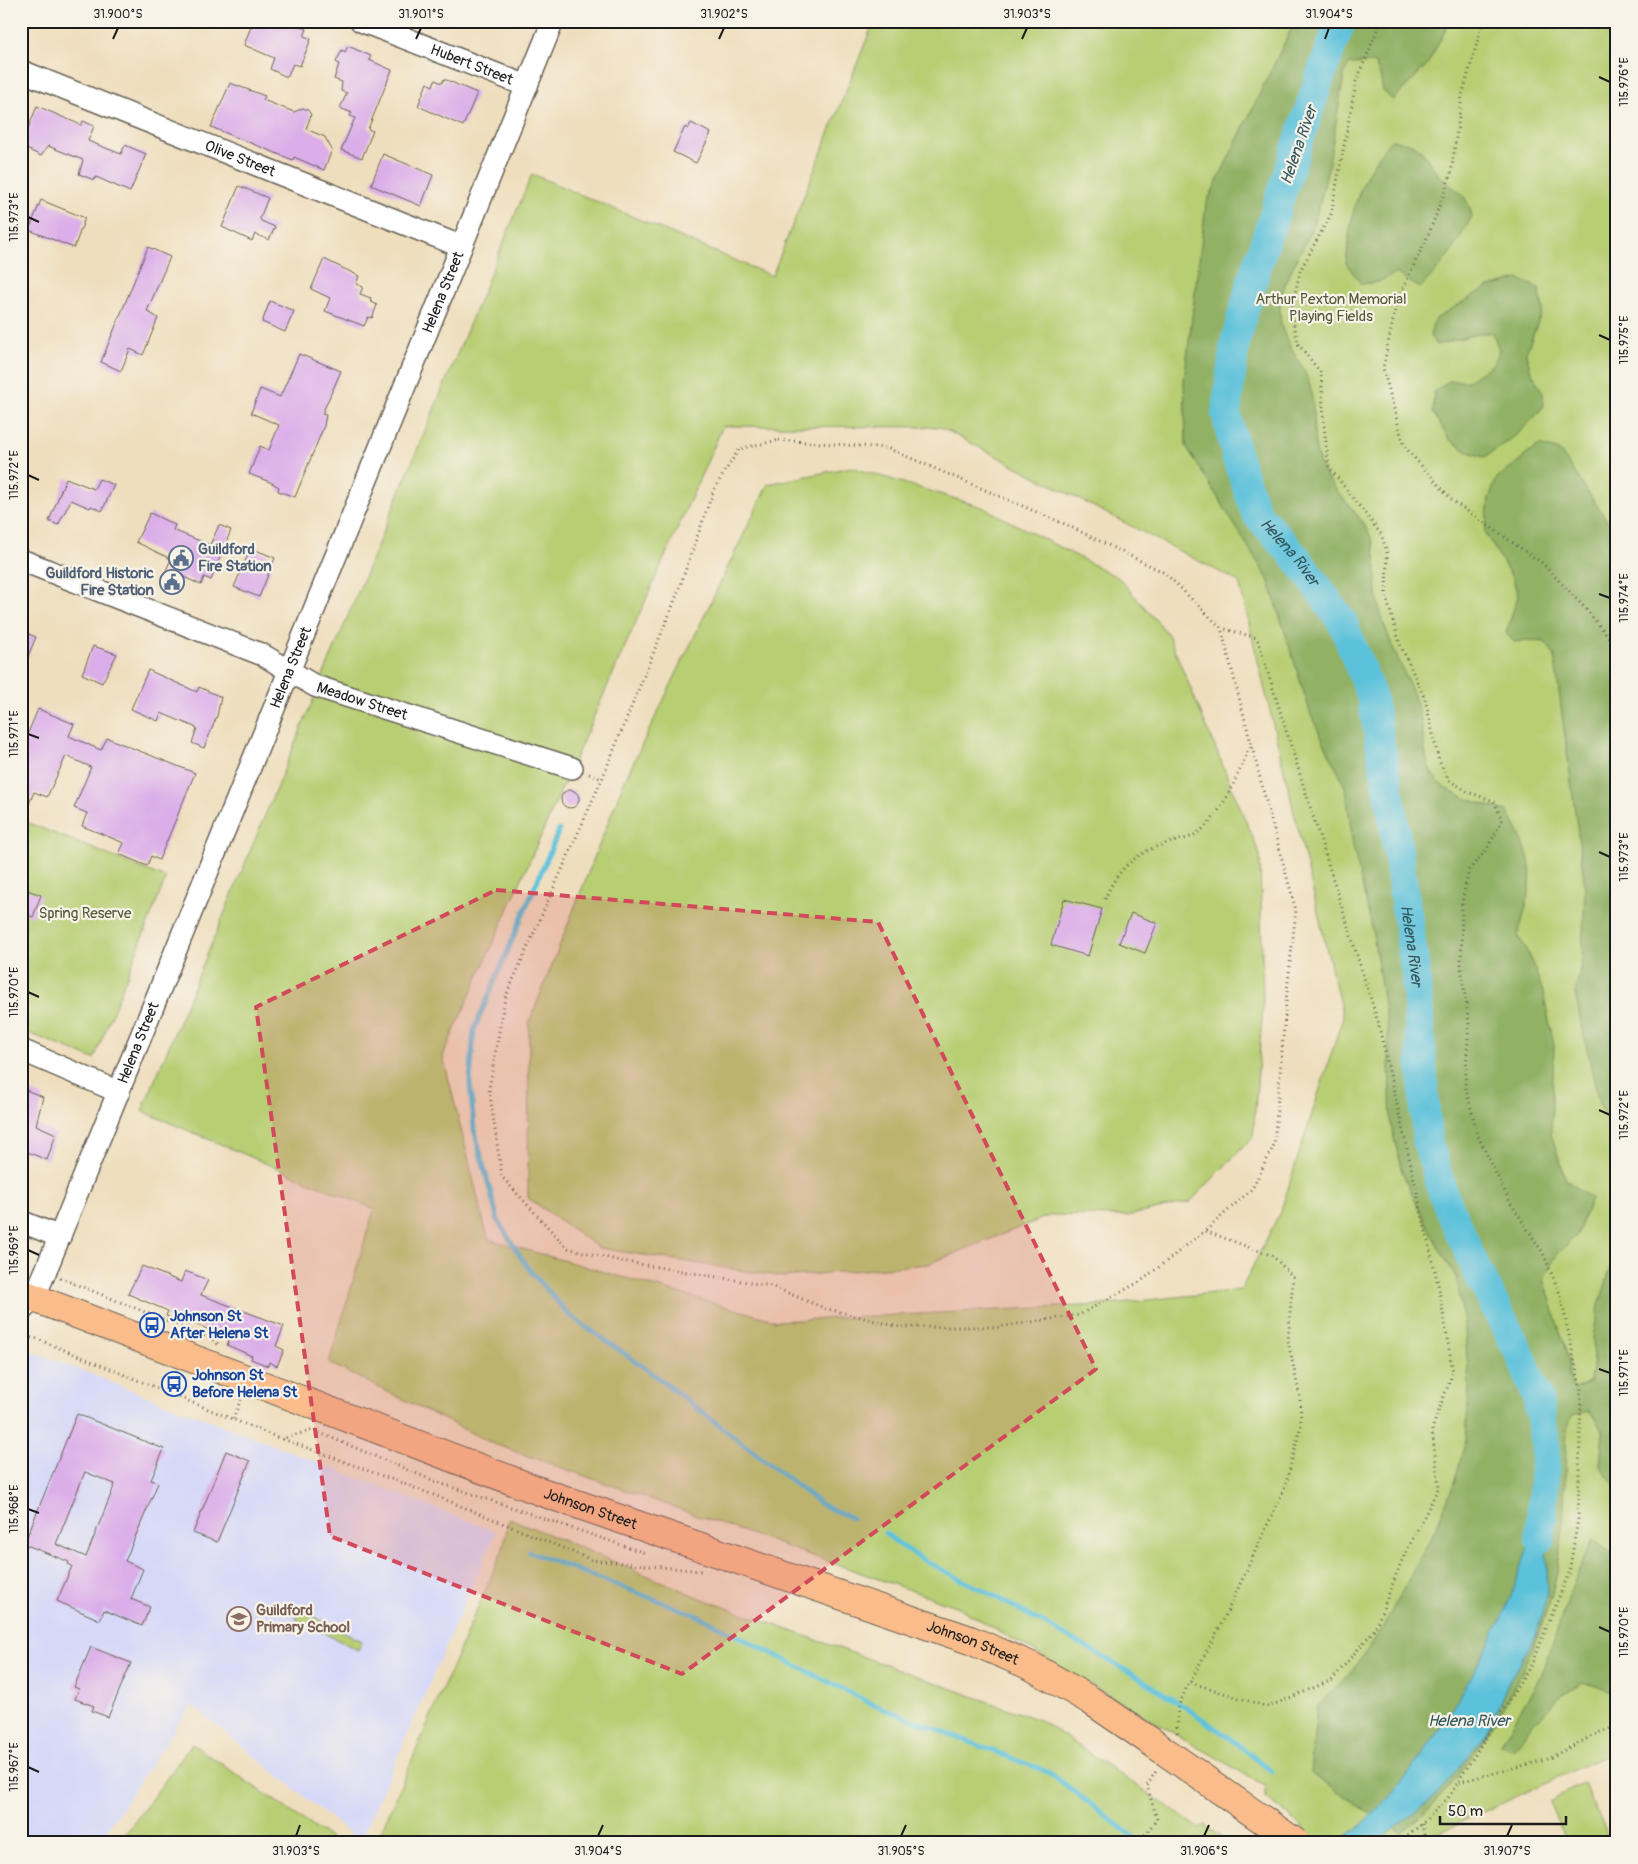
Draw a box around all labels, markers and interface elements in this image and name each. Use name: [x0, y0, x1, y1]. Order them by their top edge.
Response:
text: 31.900°S: [94, 7, 142, 22]
text: 31.901°S: [398, 7, 444, 22]
text: 31.902°S: [700, 7, 748, 22]
text: 31.903°S: [1003, 7, 1051, 22]
text: 31.904°S: [1305, 7, 1353, 22]
street label: Hubert Street: [428, 40, 517, 89]
text: 115.976°E: [1617, 57, 1632, 107]
water label: Helena River: [1276, 101, 1323, 187]
street label: Olive Street: [202, 136, 279, 181]
text: 115.973°E: [7, 192, 22, 242]
street label: Helena Street: [418, 248, 468, 336]
park label: Arthur Pexton Memorial Playing Fields: [1255, 290, 1407, 326]
text: 115.975°E: [1617, 315, 1632, 365]
text: 115.972°E: [7, 450, 22, 500]
water label: Helena River: [1256, 514, 1325, 592]
place label: Guildford Fire Station: [198, 540, 272, 576]
public building icon: Guildford Fire Station: [168, 545, 194, 571]
place label: Guildford Historic Fire Station: [45, 564, 154, 600]
public building icon: Guildford Historic Fire Station: [159, 569, 185, 595]
text: 115.974°E: [1617, 573, 1632, 623]
street label: Helena Street: [265, 623, 316, 711]
street label: Meadow Street: [314, 678, 411, 725]
text: 115.971°E: [7, 710, 22, 758]
text: 115.973°E: [1617, 832, 1632, 882]
park label: Spring Reserve: [39, 904, 132, 923]
water label: Helena River: [1396, 904, 1427, 989]
text: 115.970°E: [7, 967, 22, 1017]
street label: Helena Street: [113, 998, 164, 1086]
text: 115.972°E: [1617, 1090, 1632, 1140]
text: 115.969°E: [7, 1225, 22, 1275]
place label: Johnson St After Helena St: [170, 1307, 269, 1343]
bus stop icon: Johnson St After Helena St: [139, 1312, 165, 1338]
text: 115.971°E: [1617, 1349, 1632, 1397]
place label: Johnson St Before Helena St: [192, 1366, 298, 1402]
bus stop icon: Johnson St Before Helena St: [161, 1371, 187, 1397]
text: 115.968°E: [7, 1484, 22, 1534]
street label: Johnson Street: [541, 1484, 641, 1534]
place label: Guildford Primary School: [256, 1601, 350, 1637]
school or university icon: Guildford Primary School: [226, 1606, 252, 1632]
text: 115.970°E: [1617, 1607, 1632, 1657]
street label: Johnson Street: [924, 1616, 1023, 1670]
water label: Helena River: [1428, 1711, 1512, 1731]
text: 115.967°E: [7, 1742, 22, 1792]
scale bar: [1440, 1794, 1567, 1826]
text: 50 m: [1448, 1802, 1483, 1821]
text: 31.903°S: [272, 1844, 320, 1859]
text: 31.904°S: [574, 1844, 622, 1859]
text: 31.905°S: [877, 1844, 925, 1859]
text: 31.906°S: [1180, 1844, 1228, 1859]
text: 31.907°S: [1484, 1844, 1531, 1859]

